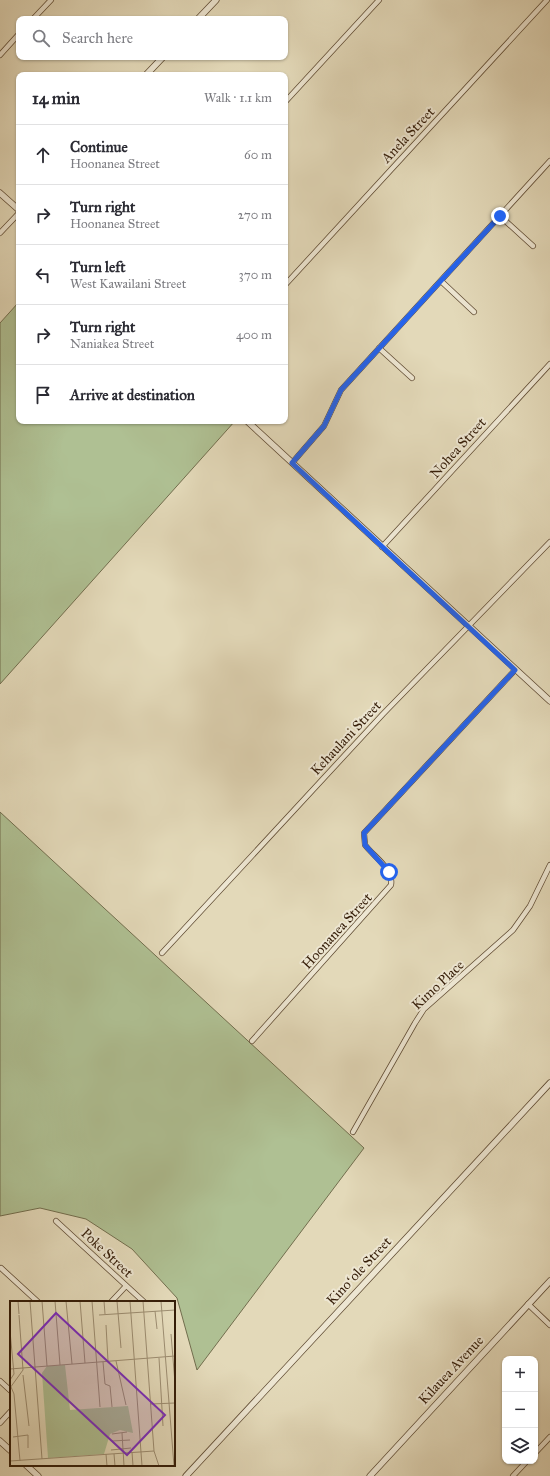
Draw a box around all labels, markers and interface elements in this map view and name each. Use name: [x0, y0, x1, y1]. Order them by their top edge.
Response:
search box: [16, 16, 288, 60]
icon: search: [30, 27, 52, 49]
text: Search here: [62, 29, 133, 47]
text: 14 min: [32, 88, 80, 109]
text: Walk · 1.1 km: [204, 90, 272, 106]
street label: Anela Street: [377, 103, 438, 167]
text: Continue: [70, 138, 128, 156]
icon: ahead: [32, 144, 54, 166]
text: 60 m: [244, 147, 272, 163]
text: Hoonanea Street: [70, 156, 160, 172]
text: Turn right: [70, 198, 135, 216]
icon: right: [32, 204, 54, 226]
text: 270 m: [238, 207, 272, 223]
route end: [491, 207, 509, 225]
text: Hoonanea Street: [70, 216, 160, 232]
text: Turn left: [70, 258, 126, 276]
icon: left: [32, 264, 54, 286]
text: 370 m: [239, 267, 272, 283]
text: West Kawailani Street: [70, 276, 186, 292]
text: Turn right: [70, 318, 135, 336]
icon: right: [32, 324, 54, 346]
text: 400 m: [236, 327, 272, 343]
text: Naniakea Street: [70, 336, 154, 352]
icon: arrive: [32, 384, 54, 406]
text: Arrive at destination: [70, 386, 195, 404]
street label: Nohea Street: [426, 414, 490, 482]
street label: Kehaulani Street: [307, 697, 385, 779]
route start: [380, 863, 398, 881]
street label: Hoonanea Street: [298, 889, 376, 973]
street label: Kimo Place: [408, 956, 468, 1013]
street label: Poke Street: [78, 1225, 137, 1281]
street label: Kinoʻole Street: [323, 1233, 395, 1309]
inset map: [10, 1301, 175, 1466]
street label: Kilauea Avenue: [415, 1332, 487, 1408]
map controls: [502, 1356, 538, 1464]
button: +: [502, 1356, 538, 1392]
button: −: [502, 1392, 538, 1428]
button: layers: [502, 1428, 538, 1464]

